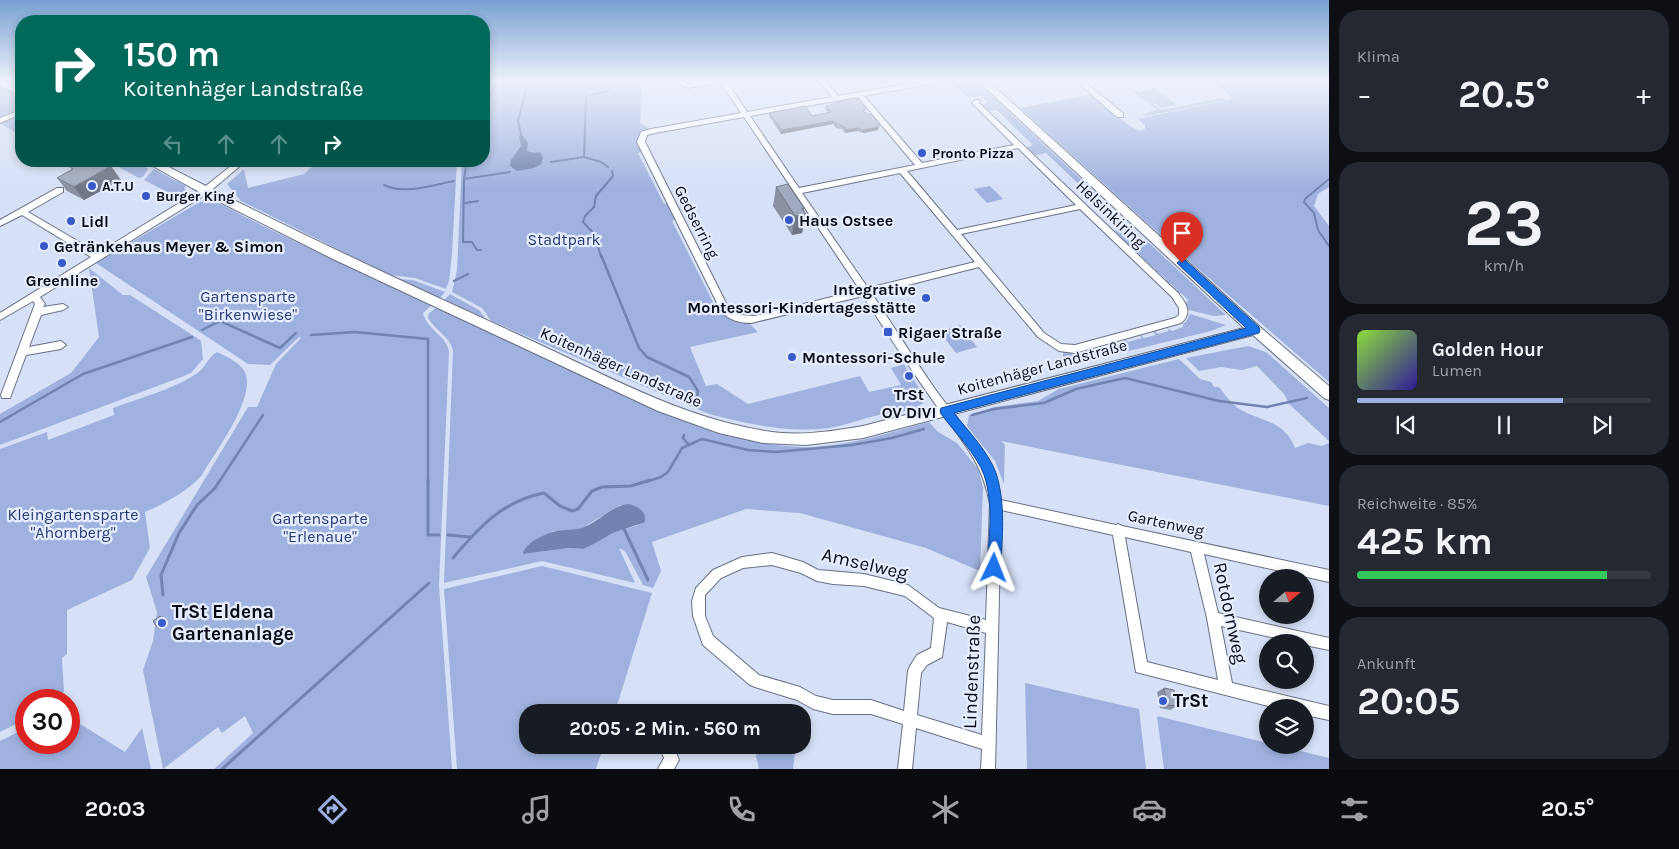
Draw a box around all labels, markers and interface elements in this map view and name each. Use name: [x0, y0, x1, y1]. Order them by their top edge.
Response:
text: 150 m: [123, 34, 220, 75]
icon: right: [40, 35, 105, 100]
text: Klima: [1357, 47, 1400, 66]
text: 20.5°: [1458, 72, 1550, 117]
text: Koitenhäger Landstraße: [123, 76, 363, 102]
text: −: [1357, 78, 1372, 111]
text: +: [1636, 78, 1651, 111]
icon: left: [159, 130, 187, 158]
icon: ahead: [212, 130, 240, 158]
icon: ahead: [265, 130, 293, 158]
icon: right: [318, 130, 346, 158]
place label: Pronto Pizza: [932, 145, 1014, 162]
marker: Pronto Pizza: [916, 147, 928, 159]
street label: Helsinkiring: [1072, 176, 1150, 252]
place label: A.T.U: [102, 178, 134, 195]
marker: A.T.U: [86, 180, 98, 192]
street label: Gedserring: [670, 182, 724, 262]
text: 23: [1464, 185, 1544, 261]
place label: Burger King: [156, 188, 234, 205]
marker: Burger King: [140, 190, 152, 202]
place label: Haus Ostsee: [799, 211, 893, 230]
place label: Lidl: [81, 212, 109, 231]
pin: [1161, 212, 1203, 263]
marker: Haus Ostsee: [783, 214, 795, 226]
marker: Lidl: [65, 215, 77, 227]
icon: arrive: [1168, 219, 1196, 247]
park label: Stadtpark: [528, 230, 600, 249]
place label: Getränkehaus Meyer & Simon: [54, 237, 284, 256]
marker: Getränkehaus Meyer & Simon: [38, 240, 50, 252]
text: km/h: [1484, 256, 1524, 275]
marker: Greenline: [56, 257, 68, 269]
place label: Greenline: [26, 271, 98, 290]
place label: Integrative Montessori-Kindertagesstätte: [687, 280, 916, 317]
park label: Gartensparte "Birkenwiese": [199, 287, 297, 324]
marker: Integrative Montessori-Kindertagesstätte: [920, 292, 932, 304]
street label: Koitenhäger Landstraße: [537, 323, 705, 411]
place label: Rigaer Straße: [898, 323, 1002, 342]
marker: Rigaer Straße: [882, 326, 894, 338]
street label: Koitenhäger Landstraße: [955, 335, 1129, 399]
text: Golden Hour: [1432, 339, 1543, 361]
place label: Montessori-Schule: [802, 348, 945, 367]
marker: Montessori-Schule: [786, 351, 798, 363]
text: Lumen: [1432, 361, 1482, 380]
marker: TrSt OV DIVI: [903, 370, 915, 382]
place label: TrSt OV DIVI: [882, 385, 936, 422]
icon: previous: [1392, 411, 1420, 439]
icon: pause: [1490, 411, 1518, 439]
icon: next: [1588, 411, 1616, 439]
text: Reichweite · 85%: [1357, 494, 1477, 513]
park label: Kleingartensparte "Ahornberg": [8, 505, 138, 542]
street label: Gartenweg: [1126, 506, 1206, 540]
park label: Gartensparte "Erlenaue": [272, 509, 368, 546]
text: 425 km: [1357, 519, 1493, 564]
position arrow: [967, 541, 1019, 593]
street label: Amselweg: [820, 543, 911, 585]
street label: Rotdornweg: [1208, 560, 1252, 666]
north arrow: [1259, 569, 1314, 624]
map controls: [1259, 569, 1314, 754]
place label: TrSt Eldena Gartenanlage: [172, 601, 294, 645]
street label: Lindenstraße: [959, 614, 985, 730]
marker: TrSt Eldena Gartenanlage: [156, 617, 168, 629]
button: search: [1259, 634, 1314, 689]
text: Ankunft: [1357, 654, 1416, 673]
text: 20:05: [1357, 679, 1460, 724]
speed limit sign: 30: [15, 689, 80, 754]
place label: TrSt: [1173, 690, 1209, 712]
marker: TrSt: [1157, 695, 1169, 707]
button: layers: [1259, 699, 1314, 754]
text: 20:05 · 2 Min. · 560 m: [569, 718, 761, 740]
icon: directions: [315, 792, 350, 827]
icon: music: [519, 792, 554, 827]
icon: phone: [724, 792, 759, 827]
icon: climate: [928, 792, 963, 827]
icon: car: [1132, 792, 1167, 827]
icon: filters: [1337, 792, 1372, 827]
text: 20:03: [85, 796, 145, 822]
text: 20.5°: [1541, 796, 1594, 822]

